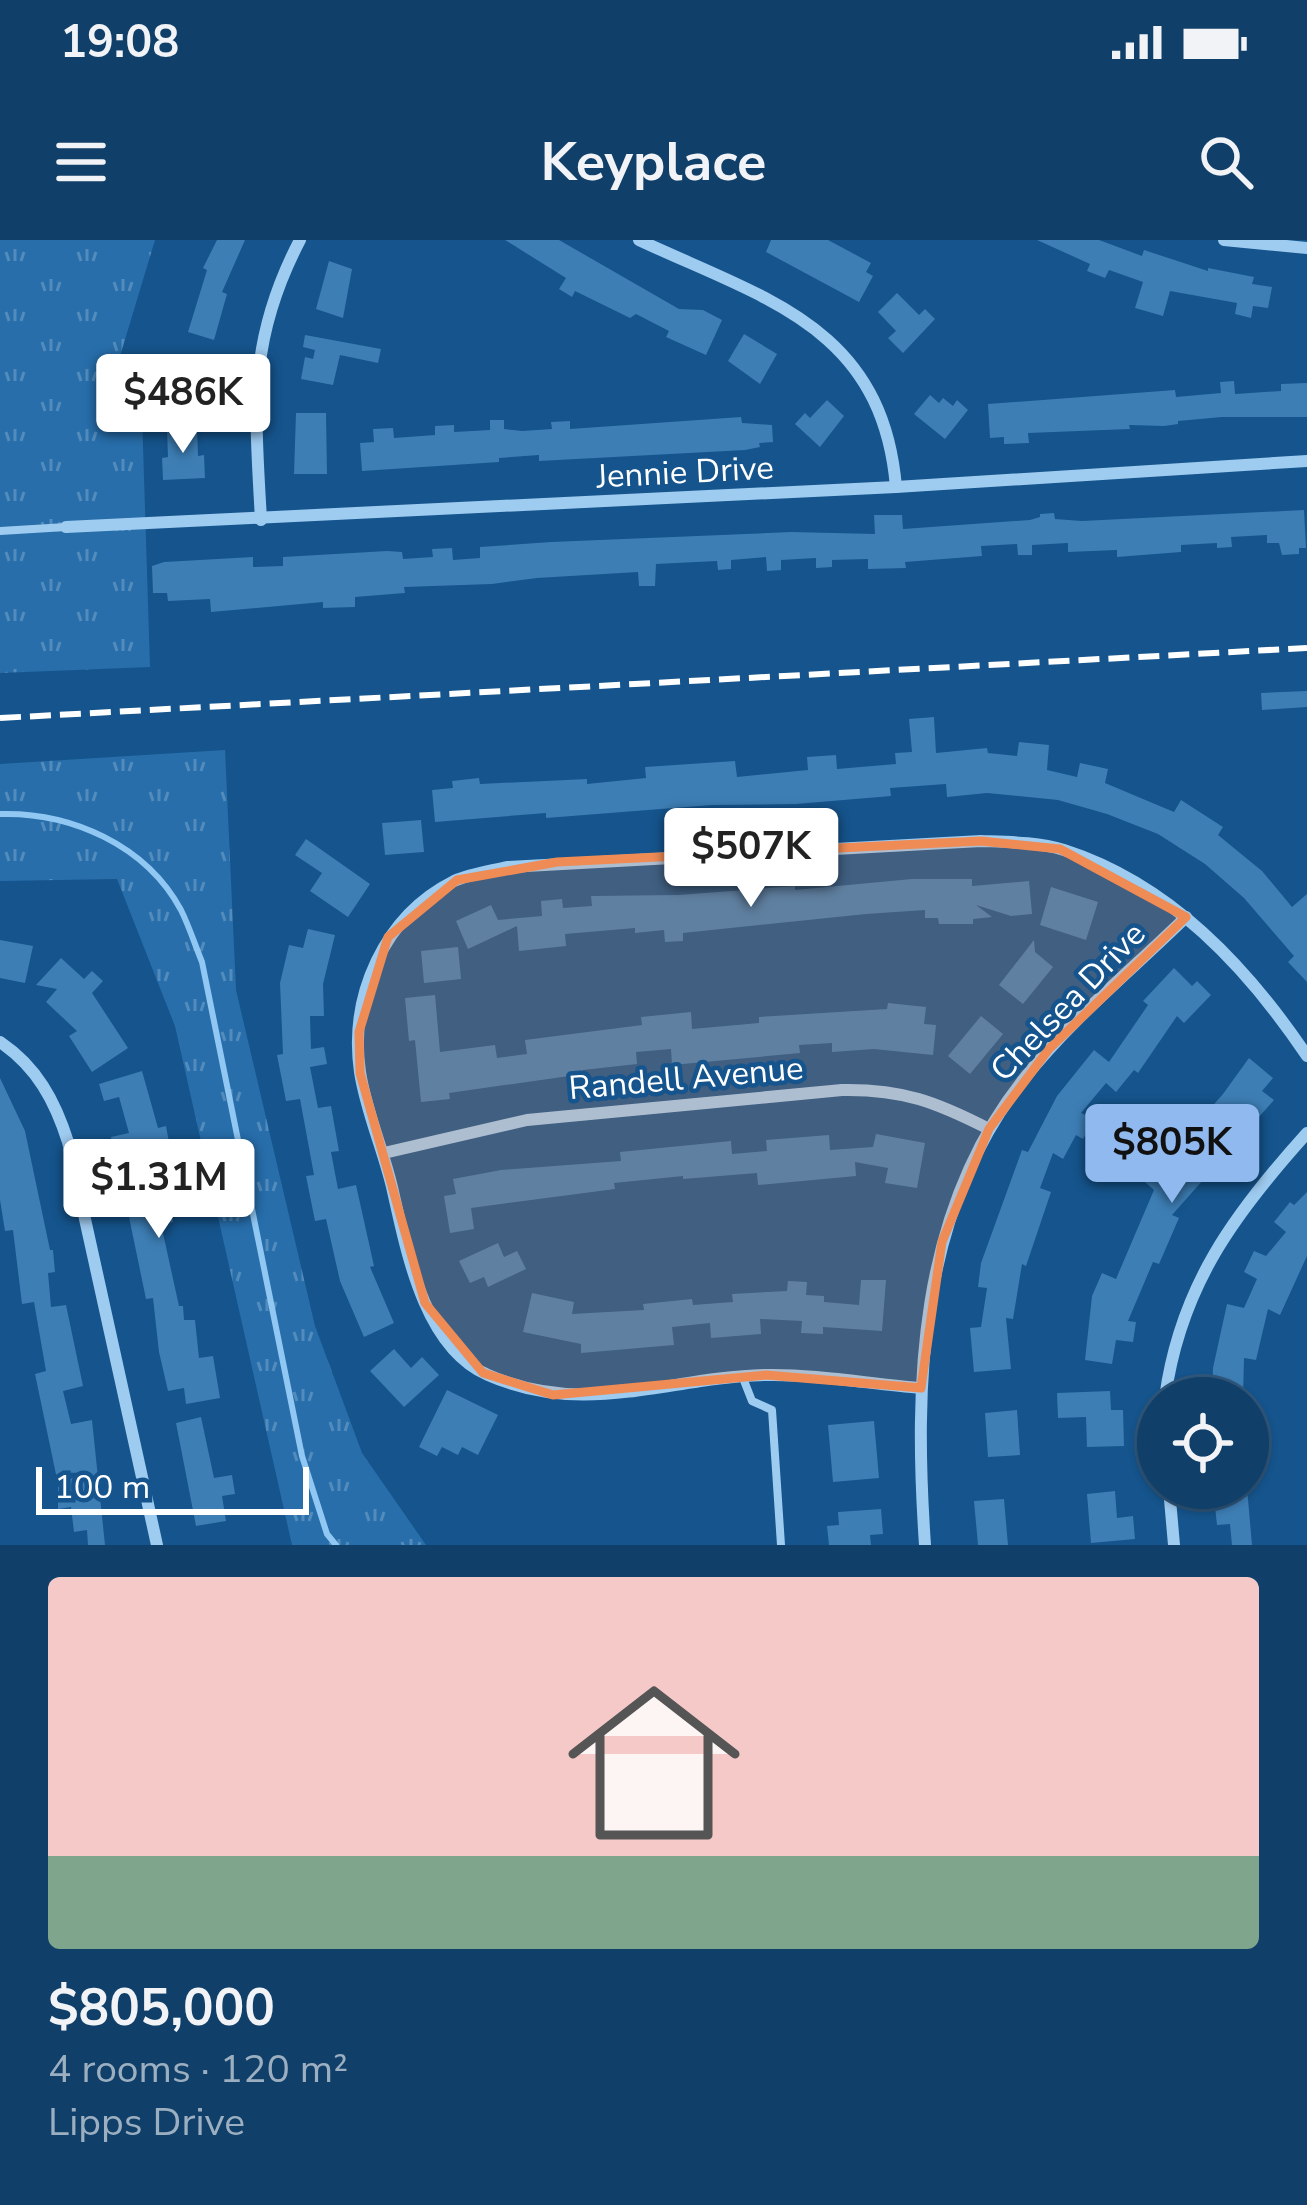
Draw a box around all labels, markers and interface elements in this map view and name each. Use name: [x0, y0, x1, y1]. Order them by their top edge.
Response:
text: 19:08: [60, 12, 179, 73]
text: Keyplace: [541, 125, 766, 199]
icon: menu: [48, 129, 114, 195]
icon: search: [1193, 129, 1259, 195]
pin: $486K: [99, 354, 267, 456]
text: $486K: [123, 366, 243, 419]
street label: Jennie Drive: [594, 445, 775, 500]
pin: $507K: [667, 808, 835, 910]
text: $507K: [691, 820, 811, 873]
street label: Chelsea Drive: [980, 912, 1156, 1092]
street label: Randell Avenue: [567, 1046, 805, 1111]
pin: $805K: [1088, 1104, 1256, 1206]
text: $805K: [1112, 1116, 1232, 1169]
pin: $1.31M: [61, 1139, 257, 1241]
text: $1.31M: [90, 1151, 228, 1204]
map controls: [1137, 1377, 1269, 1509]
button: locate: [1137, 1377, 1269, 1509]
scale bar: [36, 1461, 309, 1514]
text: 100 m: [54, 1465, 150, 1510]
icon: home: [546, 1655, 762, 1871]
text: $805,000: [48, 1973, 275, 2043]
text: 4 rooms · 120 m²: [48, 2043, 348, 2096]
text: Lipps Drive: [48, 2096, 245, 2149]

